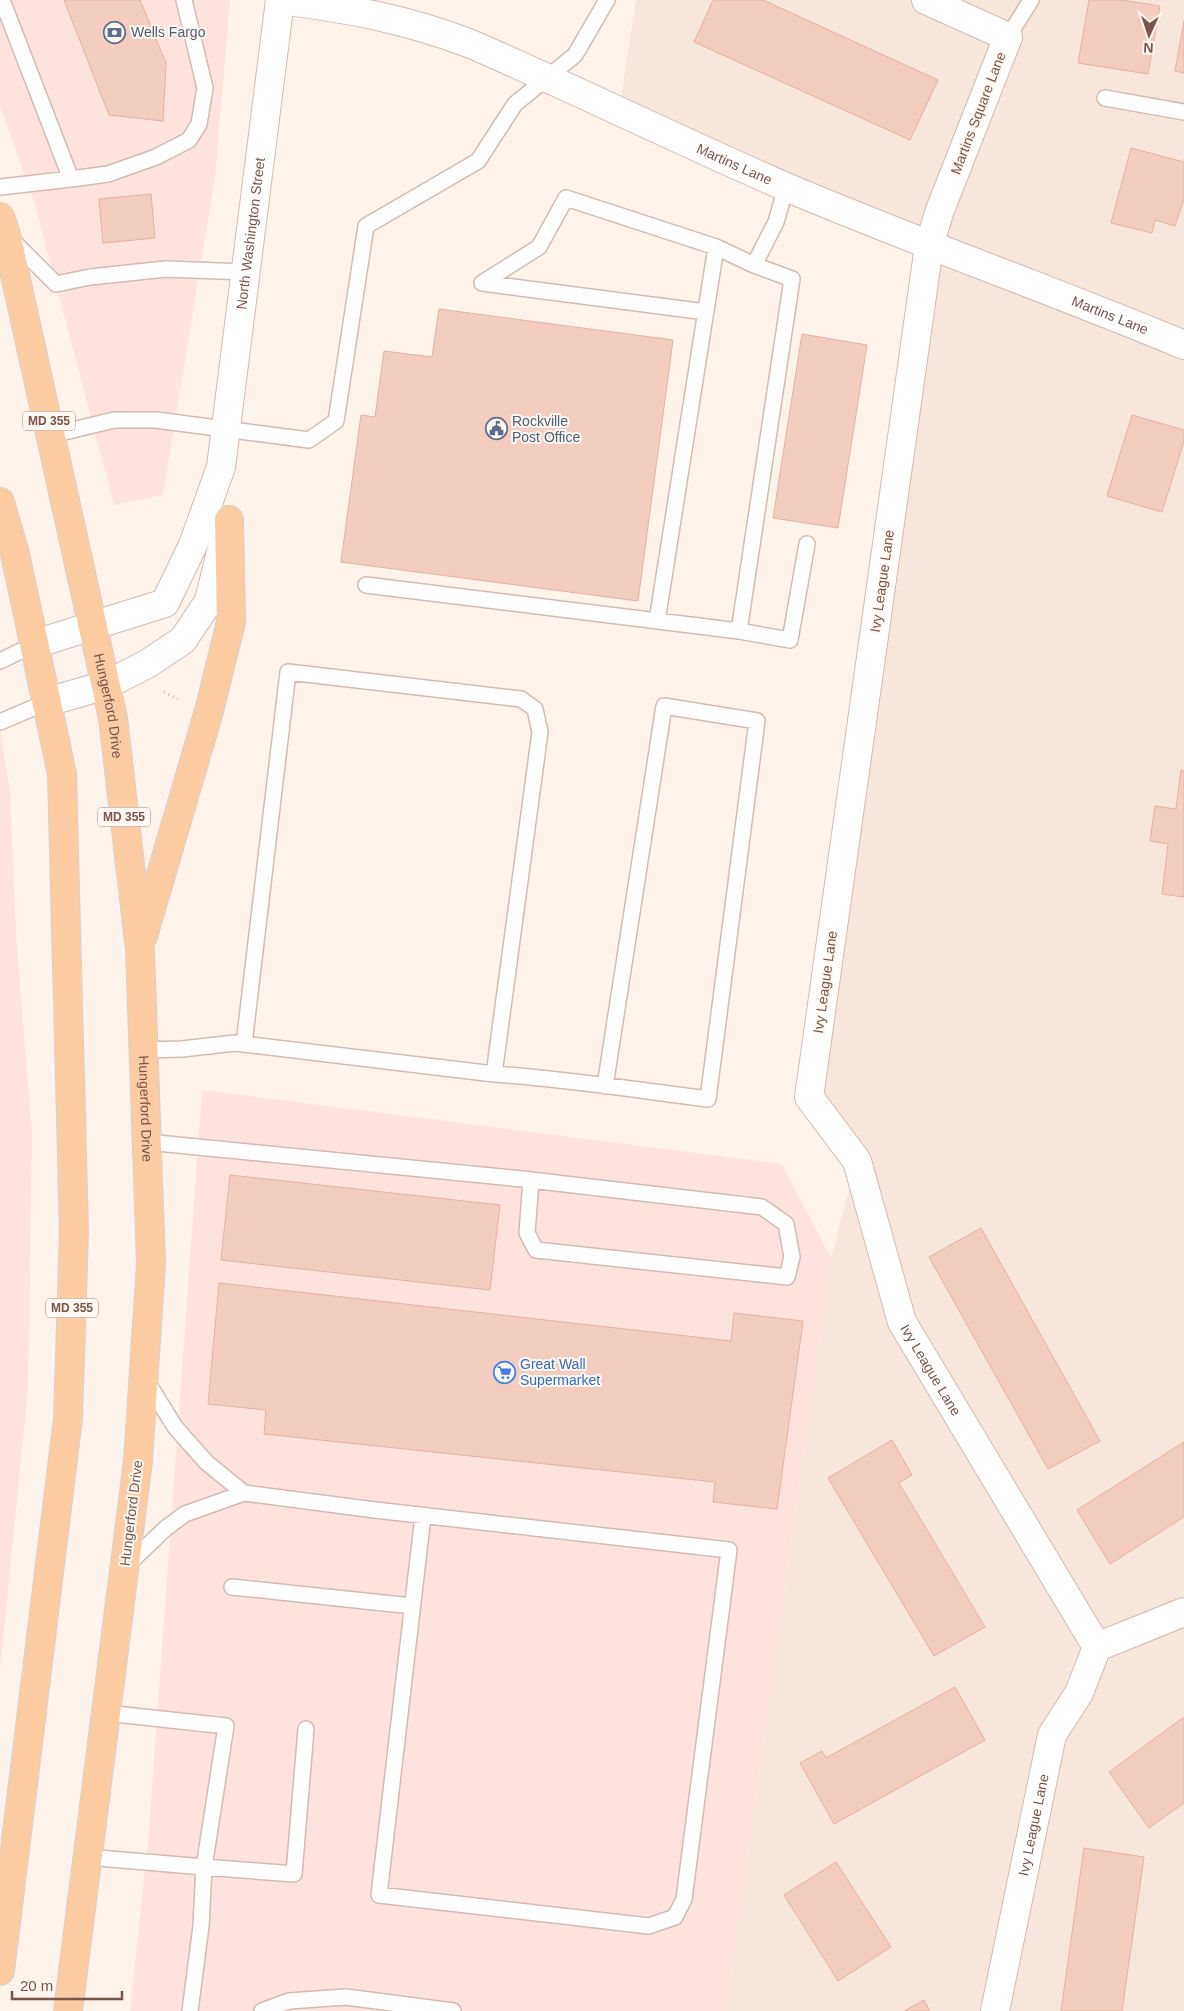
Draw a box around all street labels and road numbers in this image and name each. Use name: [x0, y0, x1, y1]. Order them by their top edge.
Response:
street label: Martins Square Lane: [947, 49, 1009, 177]
street label: Martins Lane: [694, 140, 775, 188]
street label: North Washington Street: [233, 156, 268, 310]
street label: Martins Lane: [1070, 293, 1151, 338]
road number: MD 355: [23, 412, 75, 431]
street label: Ivy League Lane: [867, 528, 897, 633]
street label: Hungerford Drive: [91, 652, 126, 760]
road number: MD 355: [98, 808, 150, 826]
street label: Ivy League Lane: [810, 929, 840, 1034]
street label: Hungerford Drive: [136, 1055, 155, 1162]
road number: MD 355: [46, 1299, 98, 1318]
street label: Ivy League Lane: [897, 1321, 964, 1419]
street label: Hungerford Drive: [117, 1459, 145, 1567]
street label: Ivy League Lane: [1015, 1772, 1052, 1877]

